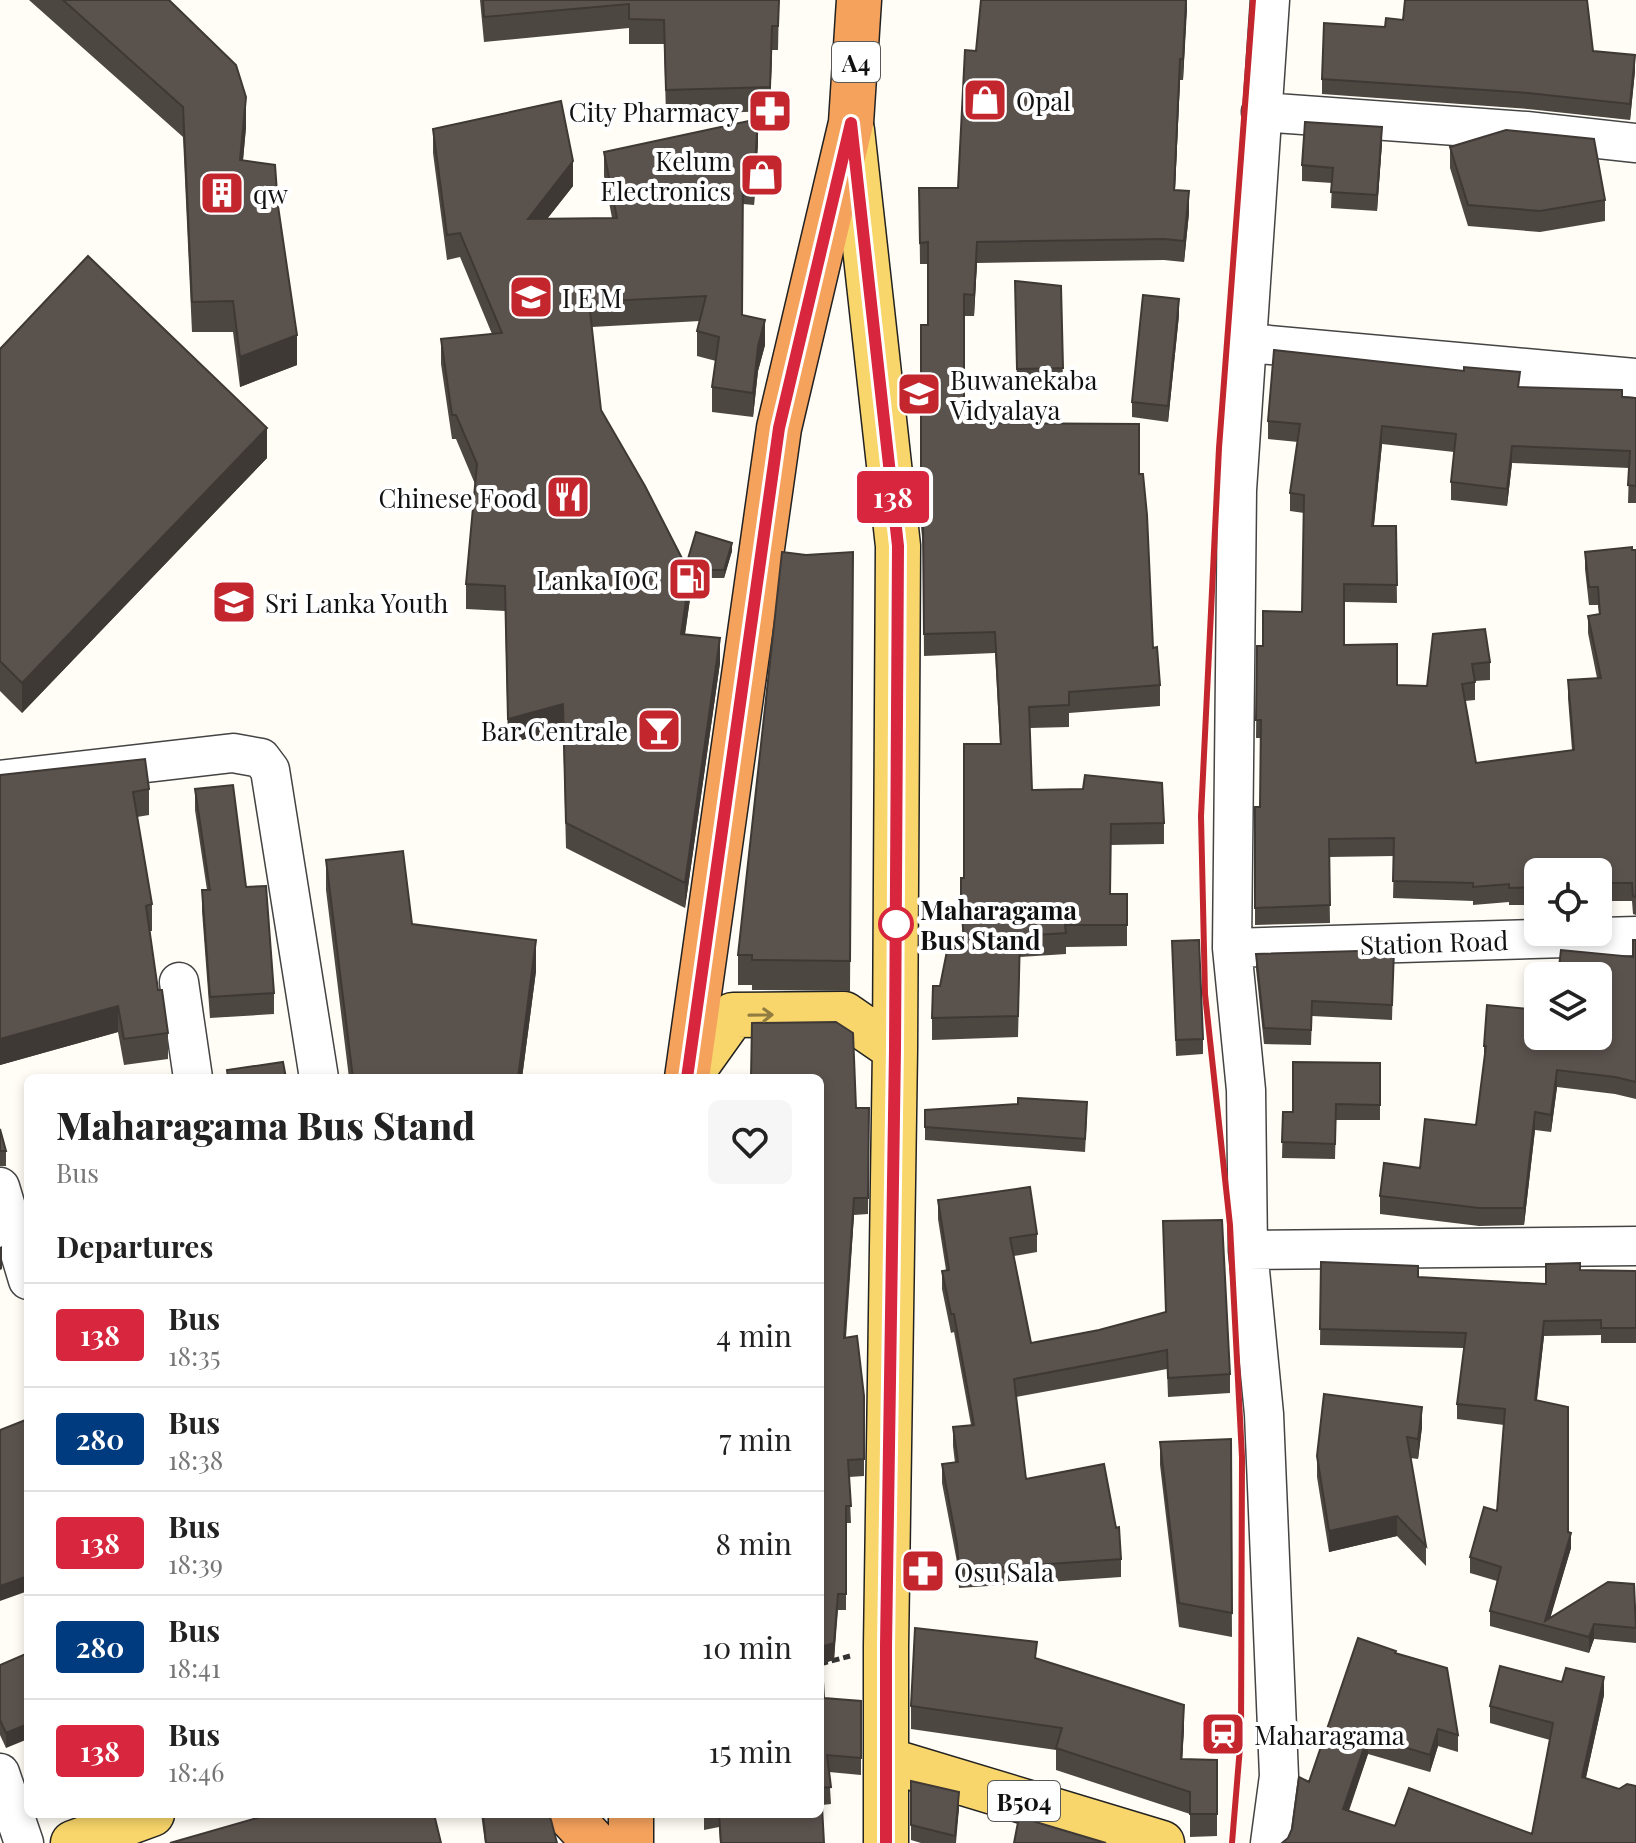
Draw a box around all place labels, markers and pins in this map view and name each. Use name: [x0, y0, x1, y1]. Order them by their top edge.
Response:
shop icon: Opal: [961, 76, 1009, 124]
place label: Opal: [1016, 83, 1071, 118]
pharmacy icon: City Pharmacy: [746, 87, 794, 135]
place label: City Pharmacy: [569, 94, 739, 129]
place label: Kelum Electronics: [600, 143, 731, 208]
shop icon: Kelum Electronics: [738, 151, 786, 199]
building icon: qw: [198, 169, 246, 217]
place label: qw: [253, 176, 288, 211]
school or university icon: I E M: [507, 273, 555, 321]
place label: I E M: [562, 280, 622, 315]
place label: Buwanekaba Vidyalaya: [949, 362, 1097, 427]
school or university icon: Buwanekaba Vidyalaya: [895, 370, 943, 418]
restaurant icon: Chinese Food: [544, 473, 592, 521]
place label: Chinese Food: [379, 480, 537, 515]
fuel station icon: Lanka IOC: [666, 555, 714, 603]
place label: Lanka IOC: [536, 562, 659, 597]
school or university icon: Sri Lanka Youth: [210, 578, 258, 626]
place label: Sri Lanka Youth: [265, 585, 448, 620]
bar icon: Bar Centrale: [635, 706, 683, 754]
place label: Bar Centrale: [481, 713, 628, 748]
place label: Maharagama Bus Stand: [920, 892, 1077, 957]
marker: Maharagama Bus Stand: [879, 907, 913, 941]
pharmacy icon: Osu Sala: [899, 1547, 947, 1595]
place label: Osu Sala: [954, 1554, 1054, 1589]
station icon: Maharagama: [1199, 1710, 1247, 1758]
place label: Maharagama: [1254, 1717, 1405, 1752]

